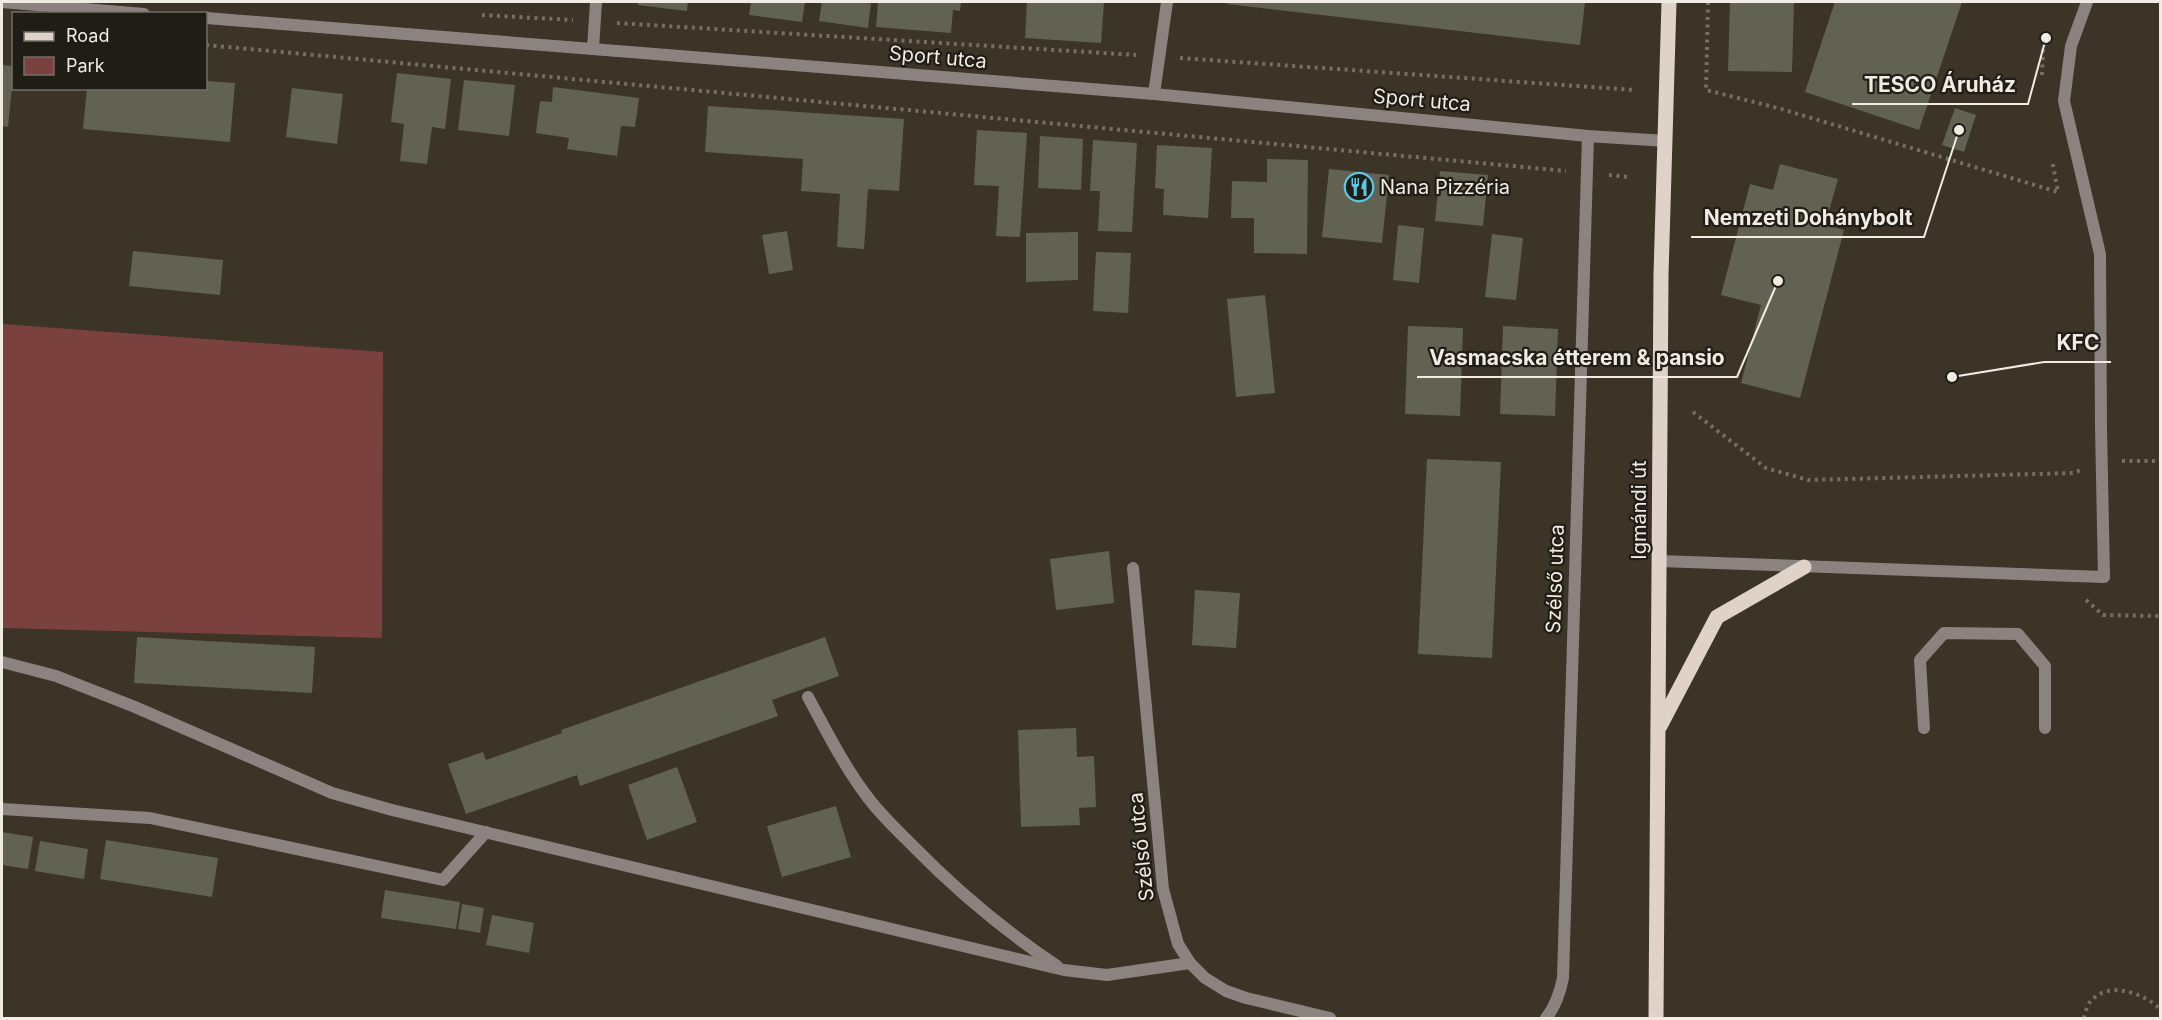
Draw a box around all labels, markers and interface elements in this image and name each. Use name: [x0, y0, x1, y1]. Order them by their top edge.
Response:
legend: [12, 12, 207, 90]
text: Road: [66, 25, 109, 46]
street label: Sport utca: [888, 41, 988, 73]
text: Park: [66, 55, 105, 76]
callout: TESCO Áruház: [1852, 65, 2028, 104]
text: TESCO Áruház: [1864, 71, 2016, 97]
street label: Sport utca: [1372, 84, 1472, 116]
restaurant icon: Nana Pizzéria: [1343, 171, 1375, 203]
place label: Nana Pizzéria: [1380, 175, 1510, 199]
callout: Nemzeti Dohánybolt: [1691, 198, 1924, 237]
text: Nemzeti Dohánybolt: [1704, 205, 1913, 230]
callout: KFC: [2044, 323, 2111, 362]
text: KFC: [2057, 330, 2099, 355]
callout: Vasmacska étterem & pansio: [1417, 338, 1737, 377]
text: Vasmacska étterem & pansio: [1429, 345, 1725, 370]
street label: Igmándi út: [1627, 460, 1651, 560]
street label: Szélső utca: [1541, 524, 1569, 634]
street label: Szélső utca: [1123, 791, 1159, 903]

